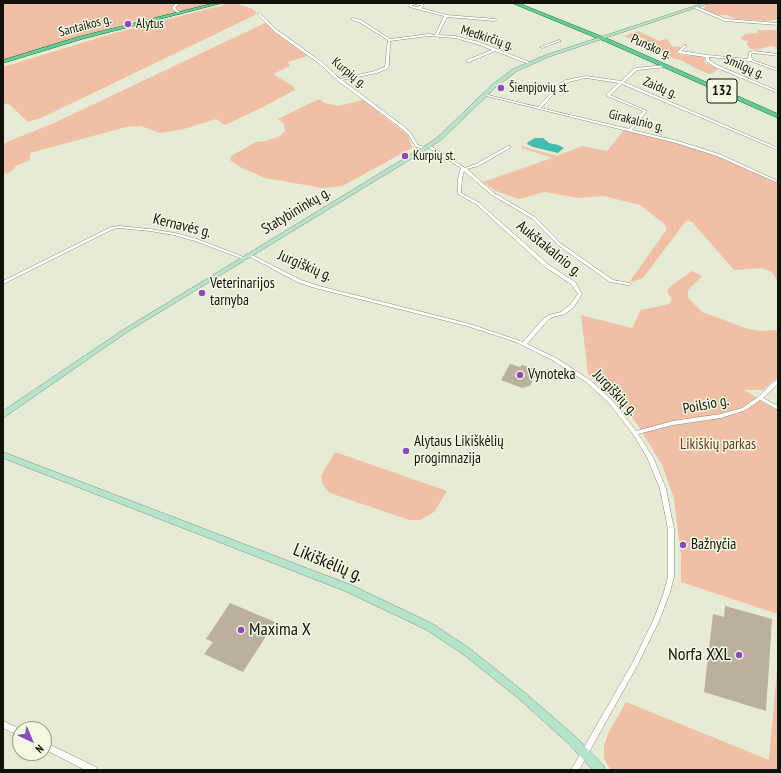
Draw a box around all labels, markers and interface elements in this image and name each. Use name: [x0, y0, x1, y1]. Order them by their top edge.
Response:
street label: Santaikos g.: [57, 12, 113, 40]
place label: Alytus: [136, 16, 164, 32]
marker: Alytus: [123, 19, 133, 29]
street label: Medkirčių g.: [459, 22, 515, 54]
street label: Punsko g.: [628, 31, 674, 63]
street label: Smilgų g.: [722, 52, 766, 82]
street label: Kurpių g.: [328, 54, 370, 92]
street label: Zaidų g.: [641, 74, 679, 102]
road number: 132: [707, 79, 737, 103]
place label: Šienpjovių st.: [509, 80, 569, 96]
marker: Šienpjovių st.: [496, 83, 506, 93]
street label: Girakalnio g.: [607, 107, 665, 135]
place label: Kurpių st.: [413, 148, 455, 164]
marker: Kurpių st.: [400, 151, 410, 161]
street label: Statybininkų g.: [258, 183, 334, 239]
street label: Kernavės g.: [151, 210, 213, 242]
street label: Aukštakalnio g.: [513, 217, 585, 281]
street label: Jurgiškių g.: [275, 247, 335, 285]
place label: Veterinarijos tarnyba: [210, 275, 275, 310]
marker: Veterinarijos tarnyba: [197, 288, 207, 298]
place label: Vynoteka: [528, 366, 575, 384]
street label: Jurgiškių g.: [589, 366, 641, 420]
marker: Vynoteka: [515, 370, 525, 380]
street label: Poilsio g.: [681, 392, 731, 418]
place label: Alytaus Likiškėlių progimnazija: [414, 433, 504, 468]
park label: Likiškių parkas: [680, 436, 756, 454]
marker: Alytaus Likiškėlių progimnazija: [401, 446, 411, 456]
place label: Bažnyčia: [691, 536, 736, 554]
street label: Likiškėlių g.: [290, 539, 366, 587]
marker: Bažnyčia: [678, 540, 688, 550]
place label: Maxima X: [249, 619, 311, 641]
marker: Maxima X: [236, 625, 246, 635]
place label: Norfa XXL: [668, 644, 731, 666]
marker: Norfa XXL: [734, 650, 744, 660]
north arrow: [12, 721, 52, 761]
text: N: [33, 742, 47, 756]

